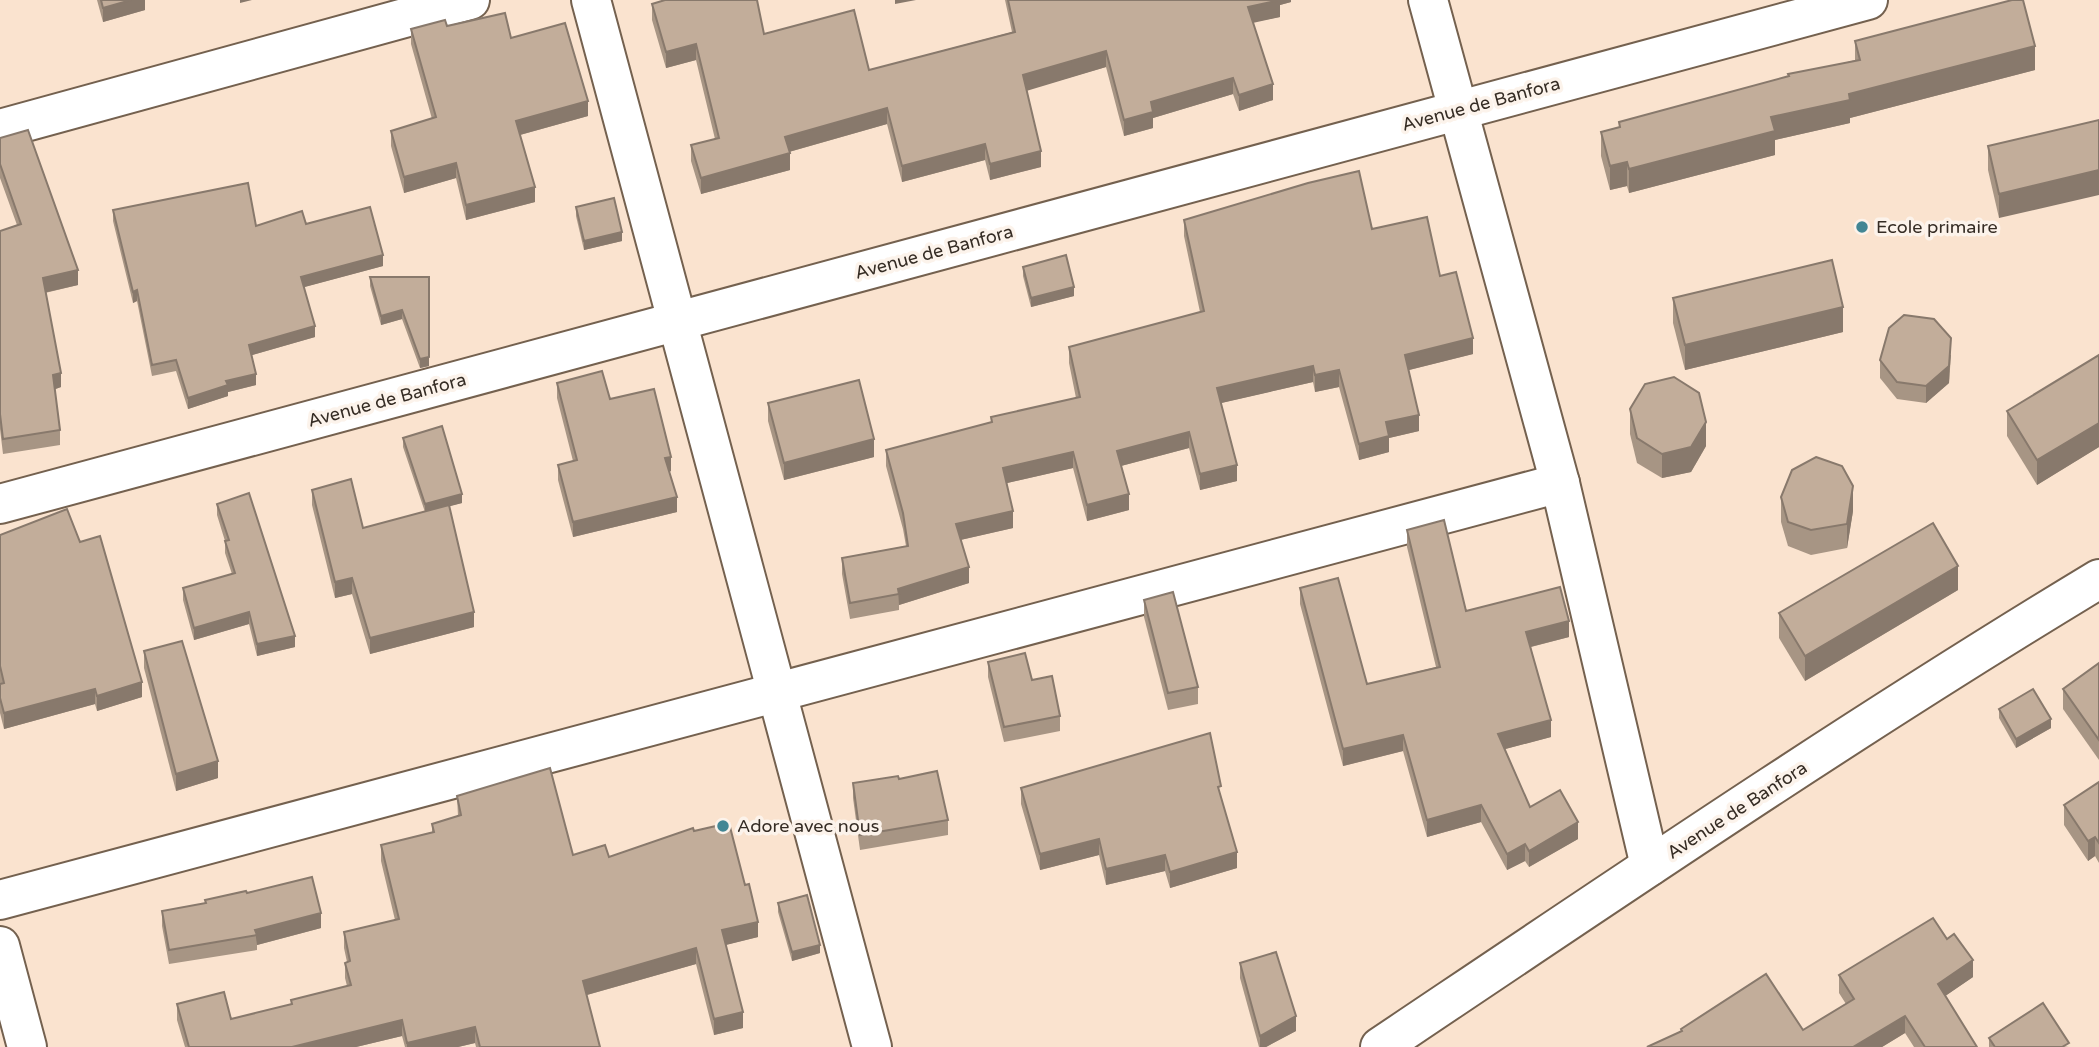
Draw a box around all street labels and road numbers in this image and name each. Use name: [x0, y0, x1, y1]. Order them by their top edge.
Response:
street label: Avenue de Banfora: [1399, 72, 1563, 136]
street label: Avenue de Banfora: [852, 220, 1016, 284]
street label: Avenue de Banfora: [305, 368, 469, 432]
street label: Avenue de Banfora: [1663, 756, 1811, 864]

